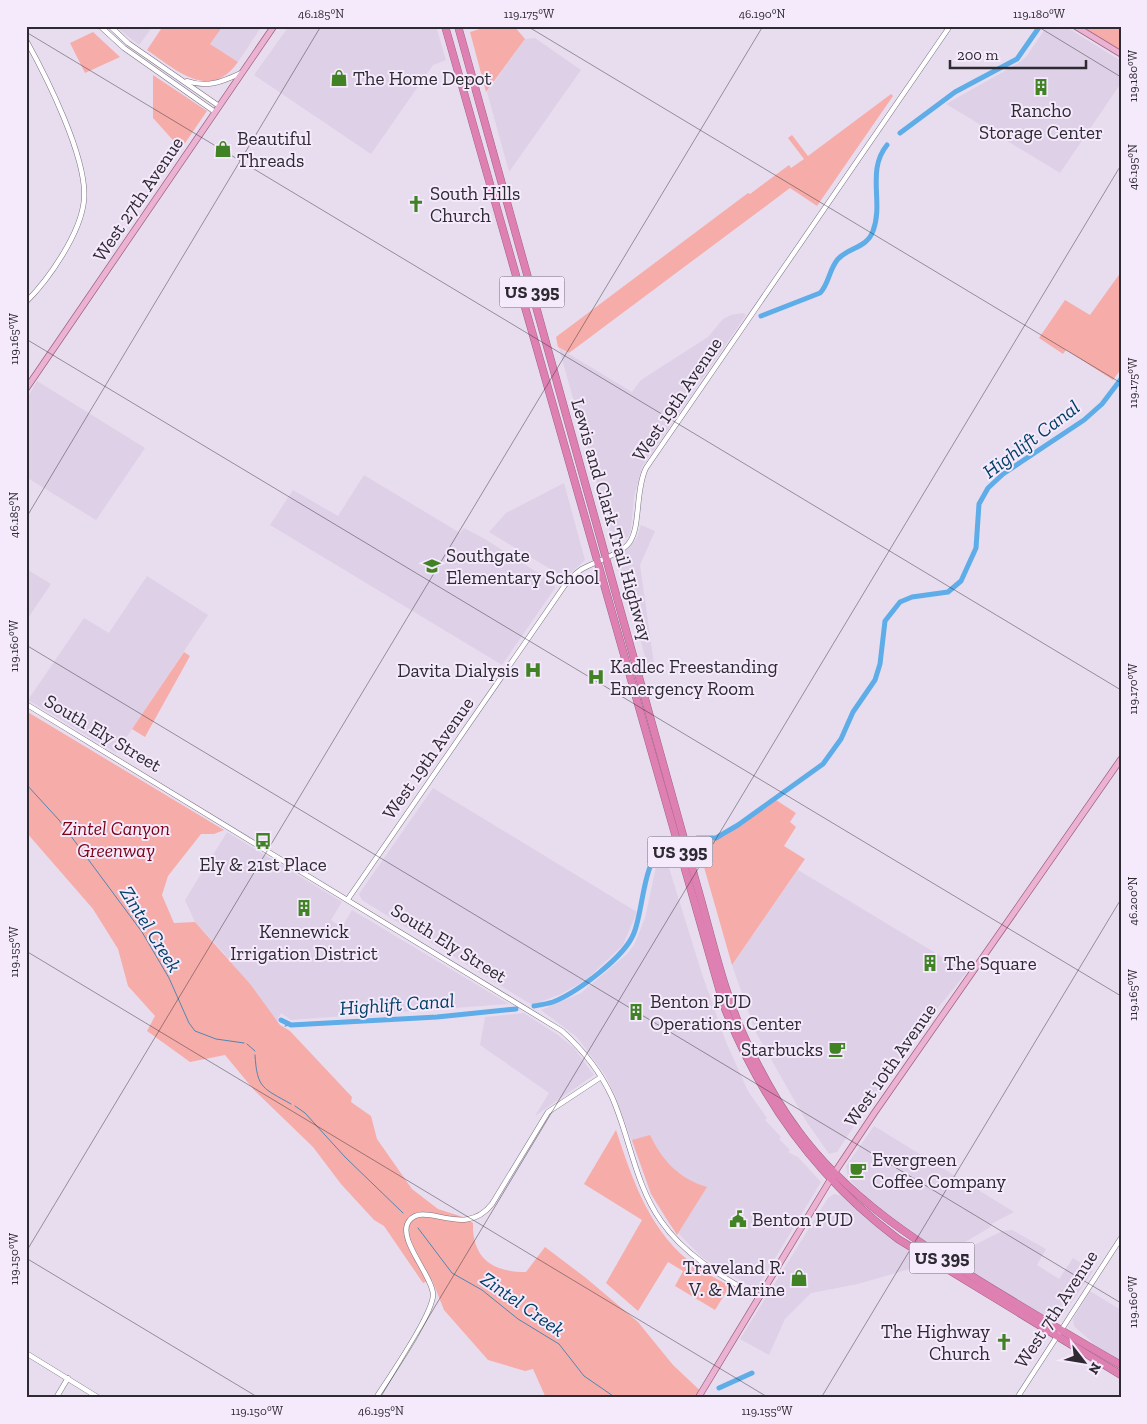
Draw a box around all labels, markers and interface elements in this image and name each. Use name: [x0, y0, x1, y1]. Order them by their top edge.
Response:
text: 46.185°N: [298, 7, 344, 21]
text: 119.175°W: [504, 7, 555, 21]
text: 46.190°N: [739, 7, 786, 21]
text: 119.180°W: [1013, 7, 1066, 21]
scale bar: [950, 38, 1086, 70]
text: 200 m: [957, 46, 998, 64]
text: 119.180°W: [1126, 49, 1140, 102]
place label: The Home Depot: [353, 67, 492, 90]
shop icon: The Home Depot: [329, 68, 349, 88]
building icon: Rancho Storage Center: [1031, 77, 1051, 97]
place label: Rancho Storage Center: [979, 99, 1103, 144]
place label: Beautiful Threads: [237, 127, 311, 172]
street label: West 27th Avenue: [88, 132, 188, 266]
shop icon: Beautiful Threads: [213, 139, 233, 159]
text: 46.195°N: [1126, 144, 1140, 190]
place label: South Hills Church: [430, 182, 520, 227]
church icon: South Hills Church: [406, 194, 426, 214]
road number: US 395: [500, 276, 564, 308]
text: 119.165°W: [7, 313, 21, 365]
street label: West 19th Avenue: [627, 333, 727, 465]
text: 119.175°W: [1126, 357, 1140, 408]
water label: Highlift Canal: [978, 395, 1084, 483]
street label: Lewis and Clark Trail Highway: [566, 396, 658, 644]
text: 46.185°N: [7, 492, 21, 538]
place label: Southgate Elementary School: [446, 544, 599, 589]
school or university icon: Southgate Elementary School: [422, 556, 442, 576]
text: 119.160°W: [7, 619, 21, 672]
place label: Kadlec Freestanding Emergency Room: [610, 655, 778, 700]
place label: Davita Dialysis: [397, 659, 519, 682]
hospital icon: Davita Dialysis: [523, 660, 543, 680]
text: 119.170°W: [1126, 663, 1140, 715]
hospital icon: Kadlec Freestanding Emergency Room: [586, 667, 606, 687]
street label: South Ely Street: [41, 689, 165, 777]
street label: West 19th Avenue: [377, 692, 479, 824]
park label: Zintel Canyon Greenway: [62, 817, 170, 862]
bus stop icon: Ely & 21st Place: [253, 831, 273, 851]
road number: US 395: [648, 836, 712, 868]
place label: Ely & 21st Place: [199, 853, 327, 876]
text: 46.200°N: [1126, 876, 1140, 925]
water label: Zintel Creek: [115, 881, 187, 977]
building icon: Kennewick Irrigation District: [294, 898, 314, 918]
street label: South Ely Street: [387, 898, 511, 988]
place label: Kennewick Irrigation District: [230, 920, 378, 965]
text: 119.155°W: [7, 926, 21, 978]
place label: The Square: [944, 952, 1037, 975]
building icon: The Square: [920, 953, 940, 973]
text: 119.165°W: [1126, 969, 1140, 1021]
water label: Highlift Canal: [339, 988, 455, 1020]
place label: Benton PUD Operations Center: [650, 990, 802, 1035]
street label: West 10th Avenue: [839, 999, 941, 1131]
building icon: Benton PUD Operations Center: [626, 1002, 646, 1022]
place label: Starbucks: [741, 1038, 823, 1061]
cafe icon: Starbucks: [827, 1039, 847, 1059]
place label: Evergreen Coffee Company: [872, 1148, 1006, 1193]
cafe icon: Evergreen Coffee Company: [848, 1160, 868, 1180]
place label: Benton PUD: [752, 1208, 853, 1231]
public building icon: Benton PUD: [728, 1209, 748, 1229]
text: 119.150°W: [7, 1232, 21, 1285]
road number: US 395: [910, 1242, 974, 1274]
street label: West 7th Avenue: [1009, 1246, 1103, 1372]
place label: Traveland R. V. & Marine: [683, 1256, 785, 1301]
water label: Zintel Creek: [476, 1266, 570, 1342]
shop icon: Traveland R. V. & Marine: [789, 1268, 809, 1288]
text: 119.160°W: [1126, 1275, 1140, 1328]
place label: The Highway Church: [881, 1320, 990, 1365]
church icon: The Highway Church: [994, 1332, 1014, 1352]
north arrow: [1060, 1336, 1110, 1386]
text: N: [1085, 1359, 1105, 1378]
text: 119.150°W: [231, 1404, 284, 1418]
text: 46.195°N: [358, 1404, 404, 1418]
text: 119.155°W: [741, 1404, 793, 1418]

